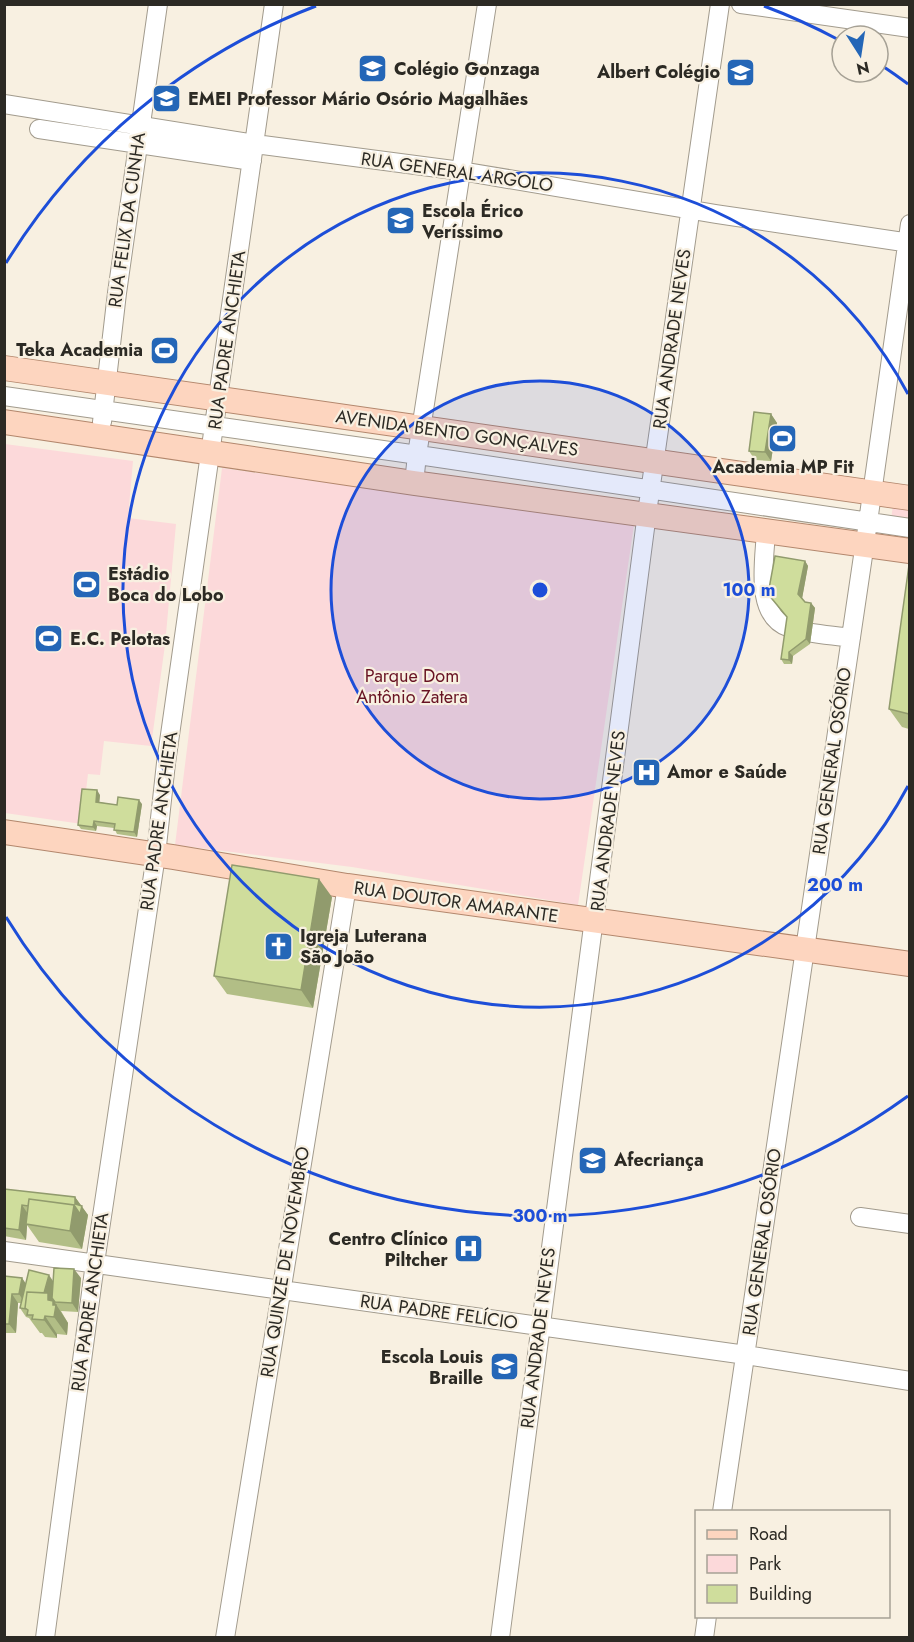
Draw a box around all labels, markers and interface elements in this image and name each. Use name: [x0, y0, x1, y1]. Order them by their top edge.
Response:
north arrow: [830, 24, 890, 84]
school or university icon: Colégio Gonzaga: [357, 53, 389, 85]
place label: Colégio Gonzaga: [394, 56, 540, 82]
school or university icon: Albert Colégio: [725, 56, 757, 88]
text: N: [854, 56, 872, 81]
place label: Albert Colégio: [596, 59, 720, 85]
school or university icon: EMEI Professor Mário Osório Magalhães: [151, 83, 183, 115]
place label: EMEI Professor Mário Osório Magalhães: [188, 86, 528, 112]
street label: RUA FELIX DA CUNHA: [102, 131, 152, 309]
street label: RUA GENERAL ARGOLO: [359, 146, 555, 198]
place label: Escola Érico Veríssimo: [421, 198, 524, 245]
school or university icon: Escola Érico Veríssimo: [385, 205, 417, 237]
street label: RUA ANDRADE NEVES: [646, 247, 698, 431]
street label: RUA PADRE ANCHIETA: [202, 249, 252, 431]
sports icon: Teka Academia: [148, 334, 180, 366]
place label: Teka Academia: [16, 337, 143, 363]
street label: AVENIDA BENTO GONÇALVES: [334, 403, 580, 463]
sports icon: Academia MP Fit: [767, 422, 799, 454]
place label: Academia MP Fit: [711, 454, 854, 480]
place label: Estádio Boca do Lobo: [108, 561, 224, 608]
sports icon: Estádio Boca do Lobo: [71, 568, 103, 600]
text: 100 m: [722, 577, 776, 603]
centre of rings: [530, 580, 550, 600]
sports icon: E.C. Pelotas: [33, 623, 65, 655]
place label: E.C. Pelotas: [70, 626, 170, 652]
park label: Parque Dom Antônio Zatera: [356, 663, 468, 710]
street label: RUA GENERAL OSÓRIO: [806, 666, 858, 856]
street label: RUA ANDRADE NEVES: [584, 729, 632, 913]
street label: RUA PADRE ANCHIETA: [134, 730, 184, 912]
hospital icon: Amor e Saúde: [630, 756, 662, 788]
place label: Amor e Saúde: [666, 759, 787, 785]
text: 200 m: [807, 872, 863, 898]
street label: RUA DOUTOR AMARANTE: [352, 875, 560, 929]
place label: Igreja Luterana São João: [300, 923, 427, 970]
church icon: Igreja Luterana São João: [263, 930, 295, 962]
school or university icon: Afecriança: [577, 1144, 609, 1176]
street label: RUA QUINZE DE NOVEMBRO: [254, 1145, 316, 1379]
place label: Afecriança: [613, 1147, 704, 1173]
street label: RUA GENERAL OSÓRIO: [736, 1147, 788, 1337]
text: 300 m: [512, 1203, 568, 1229]
street label: RUA PADRE ANCHIETA: [65, 1211, 115, 1393]
place label: Centro Clínico Piltcher: [329, 1226, 449, 1273]
hospital icon: Centro Clínico Piltcher: [453, 1233, 485, 1265]
street label: RUA ANDRADE NEVES: [514, 1246, 562, 1430]
street label: RUA PADRE FELÍCIO: [358, 1288, 520, 1336]
place label: Escola Louis Braille: [381, 1344, 483, 1391]
school or university icon: Escola Louis Braille: [488, 1351, 520, 1383]
legend: [695, 1510, 890, 1618]
text: Road: [749, 1521, 788, 1547]
text: Park: [749, 1551, 781, 1577]
text: Building: [749, 1581, 812, 1607]

